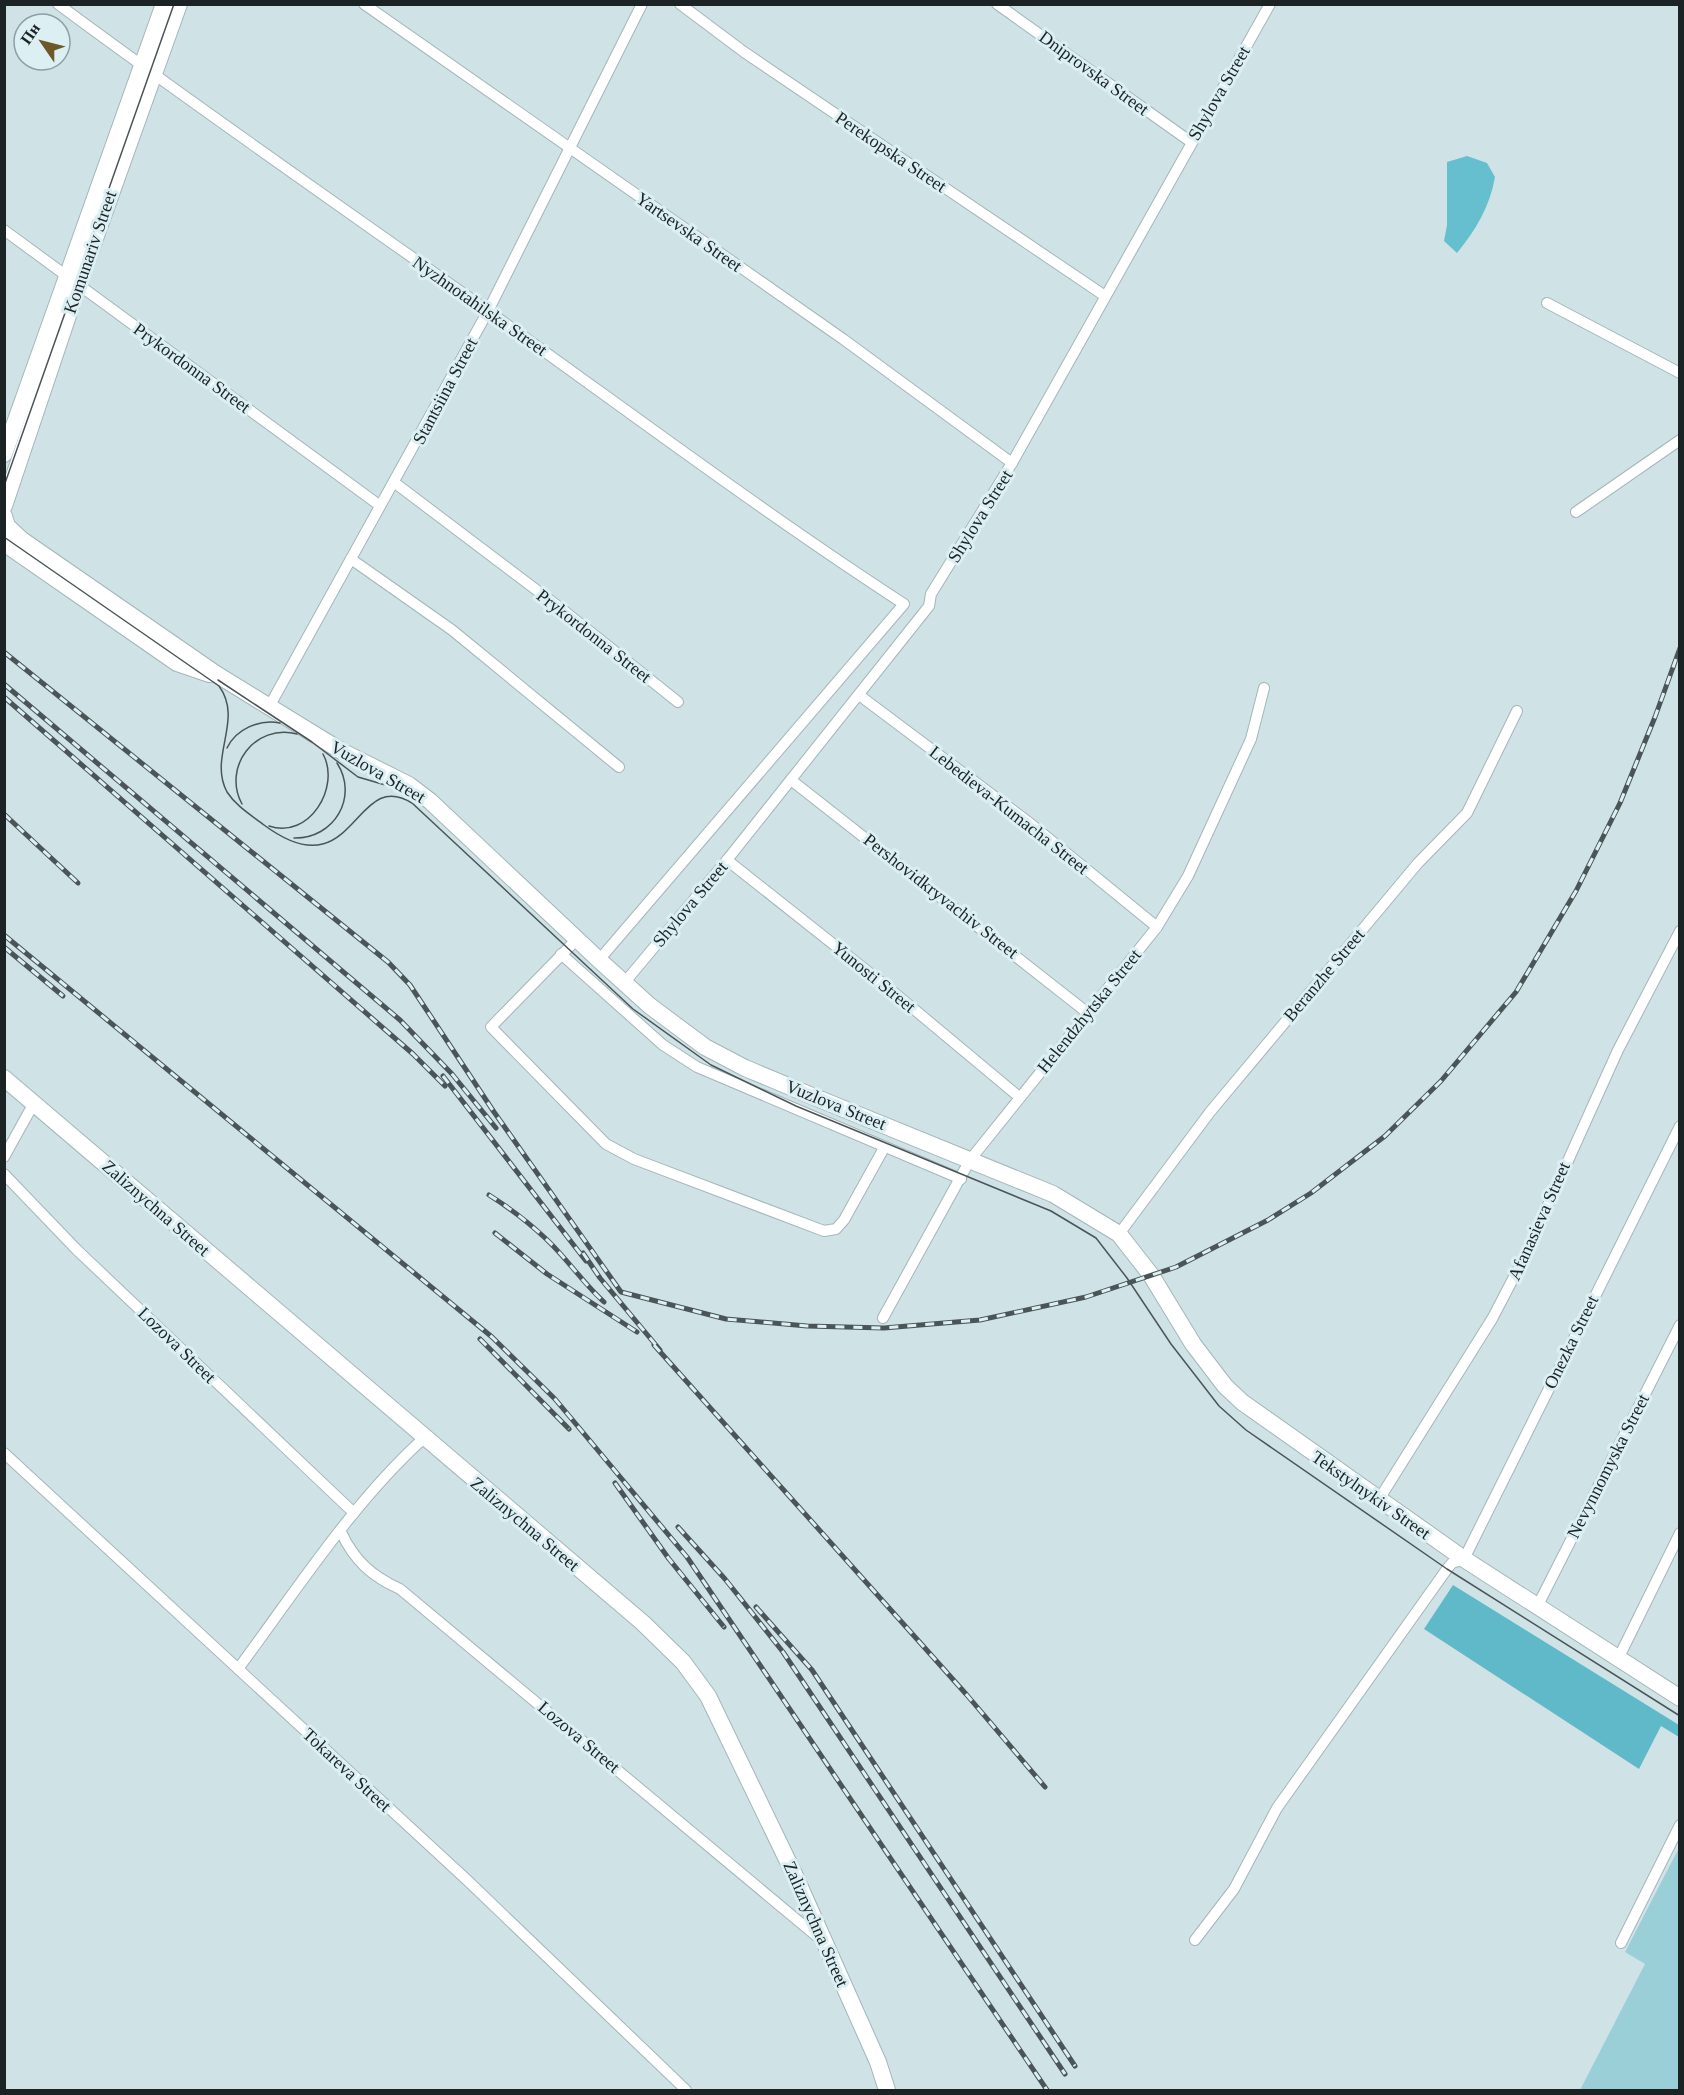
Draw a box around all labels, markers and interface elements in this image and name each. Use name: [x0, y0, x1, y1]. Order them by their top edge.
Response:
north arrow: [12, 12, 72, 72]
text: Пн: [17, 20, 43, 47]
street label: Dniprovska Street: [1035, 27, 1153, 119]
street label: Shylova Street: [1184, 42, 1254, 144]
street label: Perekopska Street: [832, 108, 950, 196]
street label: Komunariv Street: [60, 188, 120, 316]
street label: Yartsevska Street: [632, 188, 746, 276]
street label: Nyzhnotahilska Street: [409, 252, 551, 360]
street label: Prykordonna Street: [130, 319, 254, 417]
street label: Stantsiina Street: [409, 334, 481, 448]
street label: Shylova Street: [944, 466, 1016, 566]
street label: Prykordonna Street: [533, 585, 655, 687]
street label: Vuzlova Street: [327, 737, 429, 807]
street label: Lebedieva-Kumacha Street: [925, 742, 1093, 878]
street label: Pershovidkryvachiv Street: [860, 829, 1022, 963]
street label: Shylova Street: [648, 857, 732, 951]
street label: Beranzhe Street: [1280, 925, 1368, 1025]
street label: Yunosti Street: [828, 937, 920, 1017]
street label: Helendzhytska Street: [1033, 945, 1145, 1077]
street label: Vuzlova Street: [783, 1076, 889, 1134]
street label: Zaliznychna Street: [98, 1156, 214, 1260]
street label: Afanasieva Street: [1504, 1159, 1574, 1283]
street label: Onezka Street: [1540, 1292, 1602, 1392]
street label: Lozova Street: [134, 1303, 220, 1387]
street label: Nevynnomyska Street: [1563, 1390, 1653, 1542]
street label: Tekstylnykiv Street: [1308, 1447, 1434, 1543]
street label: Zaliznychna Street: [467, 1473, 583, 1575]
street label: Lozova Street: [534, 1697, 624, 1777]
street label: Tokareva Street: [299, 1724, 395, 1816]
street label: Zaliznychna Street: [779, 1858, 853, 1990]

